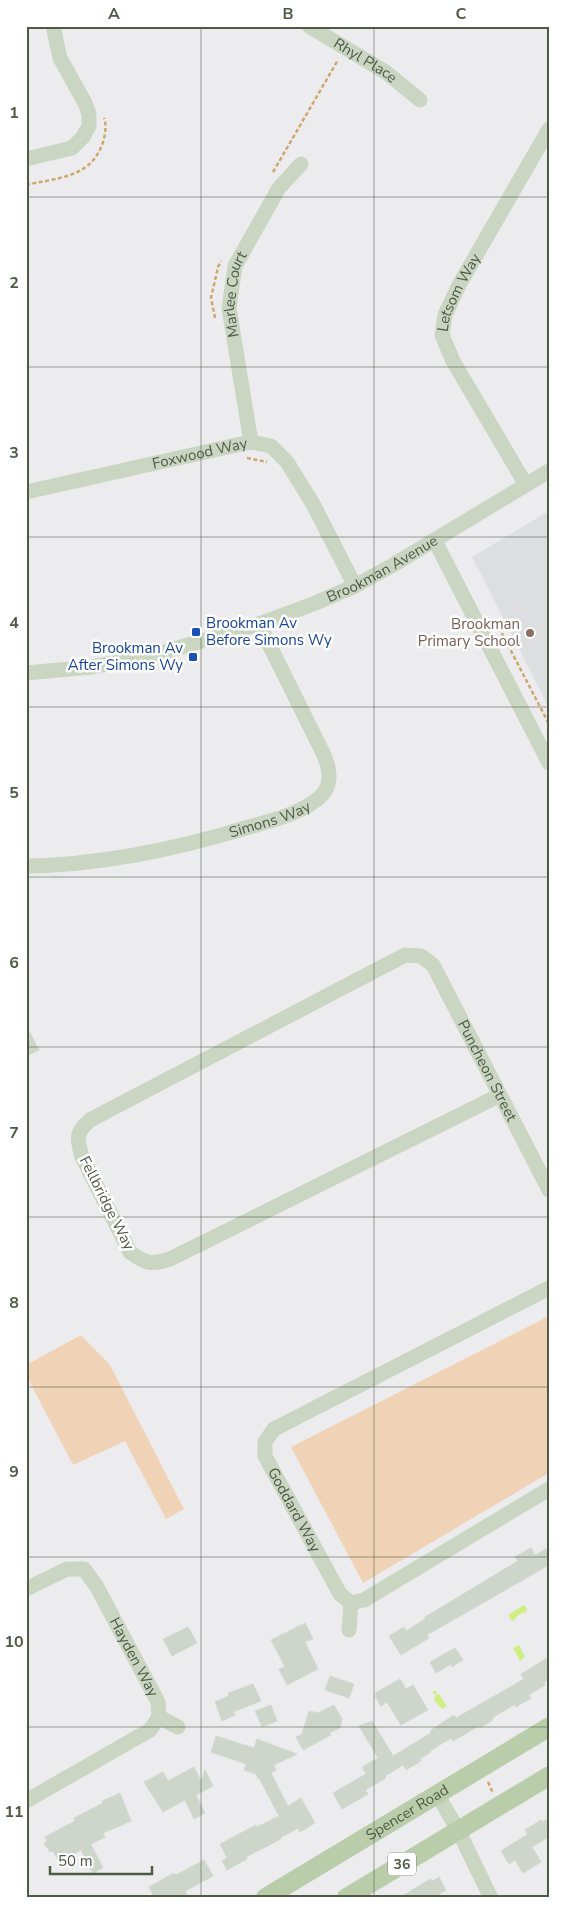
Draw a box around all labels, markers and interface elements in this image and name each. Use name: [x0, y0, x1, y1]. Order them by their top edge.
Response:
text: A: [108, 3, 120, 25]
text: B: [282, 3, 294, 25]
text: C: [456, 3, 467, 25]
street label: Rhyl Place: [330, 33, 402, 87]
text: 1: [9, 102, 19, 124]
street label: Marlee Court: [219, 247, 252, 339]
street label: Letsom Way: [433, 249, 485, 333]
text: 2: [9, 272, 19, 294]
street label: Foxwood Way: [150, 433, 249, 474]
text: 3: [9, 442, 19, 464]
street label: Brookman Avenue: [323, 530, 441, 607]
text: 4: [9, 612, 19, 634]
place label: Brookman Av Before Simons Wy: [206, 613, 332, 650]
place label: Brookman Primary School: [418, 614, 521, 651]
marker: Brookman Av Before Simons Wy: [190, 626, 202, 638]
marker: Brookman Primary School: [524, 627, 536, 639]
place label: Brookman Av After Simons Wy: [68, 638, 183, 675]
marker: Brookman Av After Simons Wy: [187, 651, 199, 663]
text: 5: [9, 782, 19, 804]
street label: Simons Way: [227, 796, 314, 842]
text: 6: [9, 952, 19, 974]
street label: Puncheon Street: [453, 1016, 522, 1125]
text: 7: [9, 1122, 19, 1144]
street label: Fellbridge Way: [75, 1153, 139, 1254]
text: 8: [9, 1292, 19, 1314]
text: 9: [9, 1461, 19, 1483]
street label: Goddard Way: [263, 1464, 326, 1556]
street label: Hayden Way: [105, 1614, 164, 1700]
text: 10: [4, 1631, 24, 1653]
street label: Spencer Road: [362, 1780, 452, 1845]
text: 11: [4, 1801, 24, 1823]
scale bar: [50, 1844, 152, 1876]
text: 50 m: [58, 1851, 93, 1871]
road number: 36: [388, 1852, 416, 1876]

